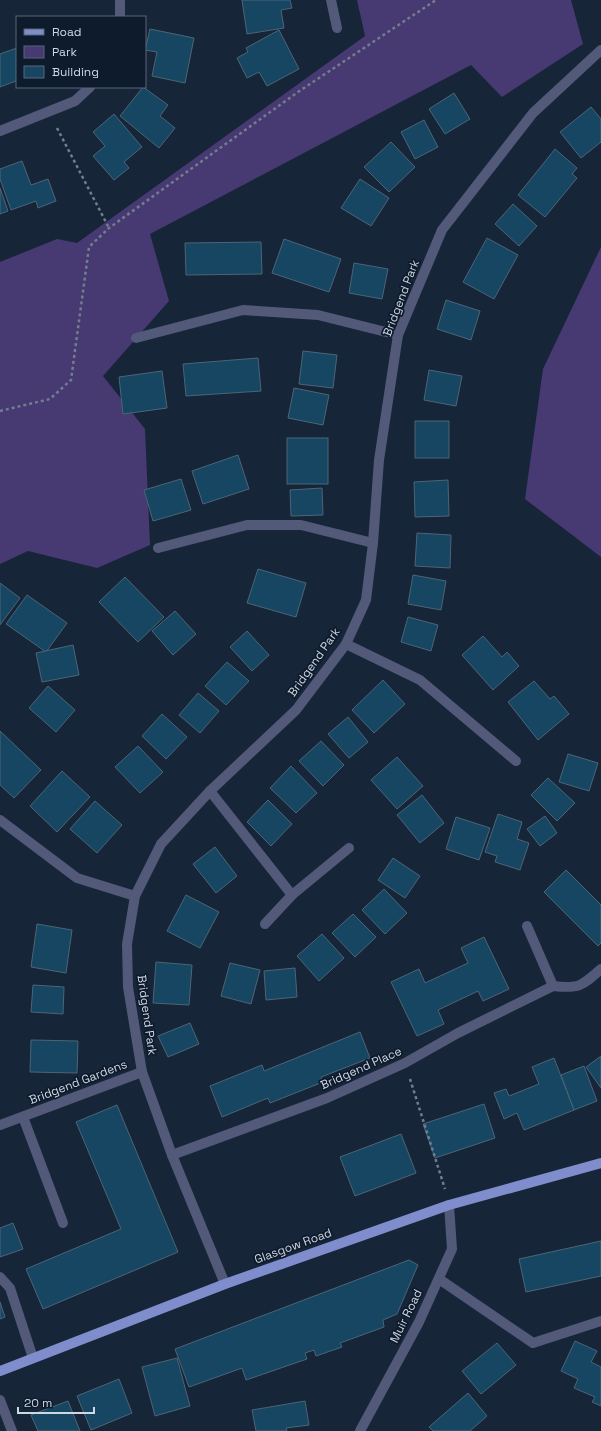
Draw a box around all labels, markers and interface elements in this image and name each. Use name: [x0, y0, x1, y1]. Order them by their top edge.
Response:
legend: [16, 16, 146, 88]
text: Road: [52, 24, 81, 40]
text: Park: [52, 44, 77, 60]
text: Building: [52, 64, 99, 80]
street label: Bridgend Park: [379, 257, 423, 339]
street label: Bridgend Park: [284, 624, 344, 700]
street label: Bridgend Park: [133, 974, 161, 1057]
street label: Bridgend Place: [318, 1043, 404, 1093]
street label: Bridgend Gardens: [27, 1056, 129, 1108]
street label: Glasgow Road: [252, 1225, 334, 1267]
street label: Muir Road: [386, 1287, 426, 1345]
scale bar: [18, 1389, 94, 1415]
text: 20 m: [24, 1395, 52, 1411]

